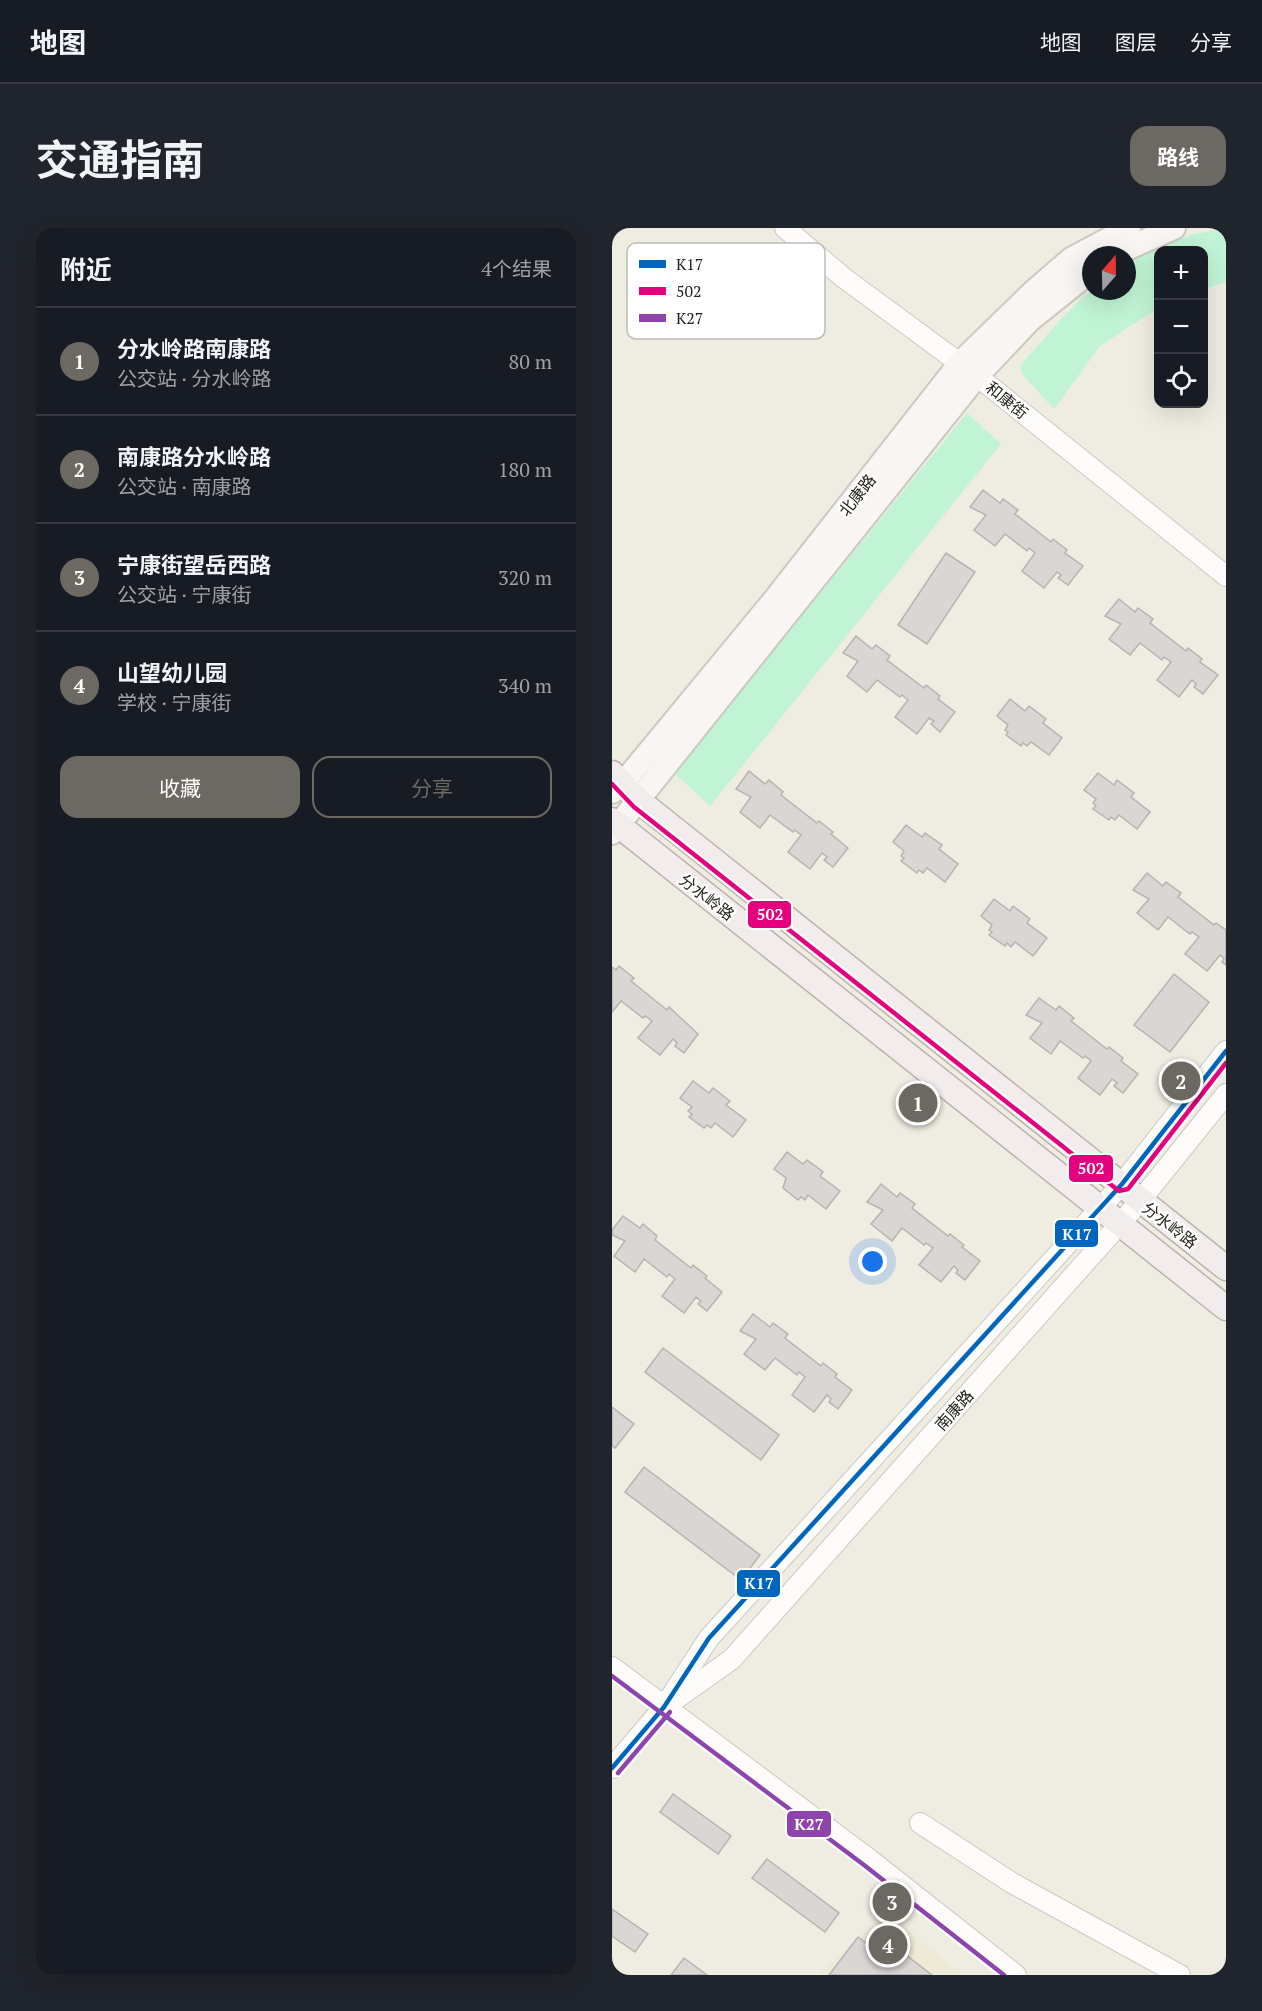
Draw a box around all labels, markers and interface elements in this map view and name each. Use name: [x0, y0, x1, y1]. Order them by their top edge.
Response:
text: 地图: [30, 24, 86, 61]
text: 地图: [1040, 28, 1082, 56]
text: 图层: [1115, 28, 1157, 56]
text: 分享: [1190, 28, 1232, 56]
button: 路线: [1130, 126, 1226, 186]
text: 交通指南: [36, 131, 204, 187]
legend: [627, 243, 825, 339]
north arrow: [1082, 246, 1136, 300]
map controls: [1154, 246, 1208, 408]
button: +: [1154, 246, 1208, 300]
text: 附近: [60, 252, 112, 286]
text: K17: [676, 253, 703, 275]
text: 4个结果: [481, 255, 552, 282]
text: 502: [676, 280, 702, 302]
button: −: [1154, 300, 1208, 354]
text: K27: [676, 307, 703, 329]
text: 分水岭路南康路: [117, 334, 271, 363]
text: 1: [74, 348, 85, 375]
text: 80 m: [509, 348, 552, 375]
button: locate: [1154, 354, 1208, 408]
text: 公交站 · 分水岭路: [117, 365, 272, 392]
street label: 和康街: [981, 376, 1033, 424]
text: 南康路分水岭路: [117, 442, 271, 471]
text: 2: [74, 456, 85, 483]
text: 180 m: [498, 456, 552, 483]
street label: 北康路: [834, 469, 880, 521]
text: 公交站 · 南康路: [117, 473, 252, 500]
text: 宁康街望岳西路: [117, 550, 271, 579]
text: 3: [74, 564, 85, 591]
text: 320 m: [498, 564, 552, 591]
text: 公交站 · 宁康街: [117, 581, 252, 608]
text: 山望幼儿园: [117, 658, 227, 687]
text: 4: [74, 672, 85, 699]
text: 340 m: [498, 672, 552, 699]
text: 学校 · 宁康街: [117, 689, 232, 716]
button: 收藏: [60, 756, 300, 818]
button: 分享: [312, 756, 552, 818]
street label: 分水岭路: [675, 869, 739, 925]
line badge: 502: [747, 900, 792, 929]
text: 502: [756, 903, 784, 925]
pin: 2: [1162, 1058, 1200, 1104]
pin: 1: [898, 1080, 938, 1126]
line badge: 502: [1068, 1154, 1114, 1183]
text: 502: [1077, 1157, 1105, 1179]
street label: 分水岭路: [1138, 1197, 1202, 1253]
line badge: K17: [1054, 1219, 1099, 1248]
text: K17: [1062, 1223, 1092, 1245]
your location: [858, 1247, 887, 1276]
street label: 南康路: [930, 1385, 978, 1435]
line badge: K17: [736, 1569, 781, 1598]
text: K17: [744, 1572, 774, 1594]
line badge: K27: [786, 1810, 832, 1838]
text: K27: [794, 1813, 824, 1835]
pin: 3: [872, 1880, 912, 1924]
pin: 4: [868, 1922, 908, 1968]

